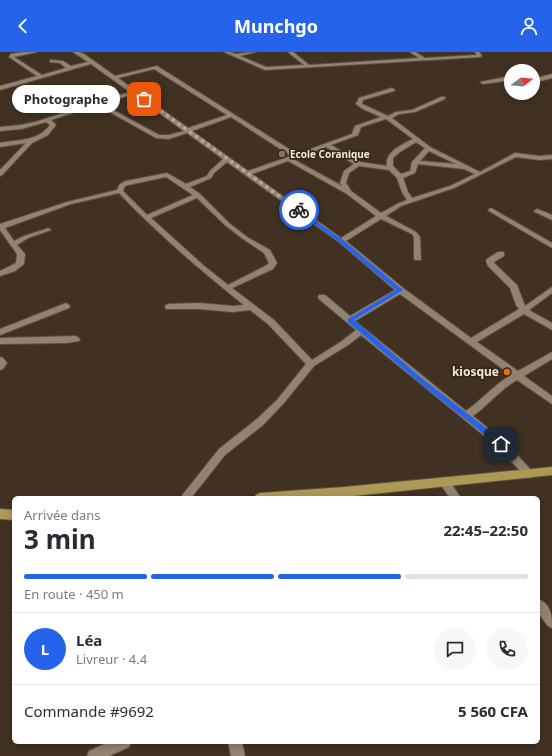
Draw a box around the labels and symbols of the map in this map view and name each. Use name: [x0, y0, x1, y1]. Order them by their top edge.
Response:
north arrow: [504, 64, 540, 100]
pin: [127, 82, 161, 116]
callout: Photographe: [12, 85, 120, 113]
place label: Ecole Coranique: [290, 147, 370, 161]
marker: Ecole Coranique: [277, 149, 287, 159]
courier: [279, 190, 319, 230]
place label: kiosque: [452, 363, 499, 380]
marker: kiosque: [502, 367, 512, 377]
pin: [484, 427, 518, 461]

